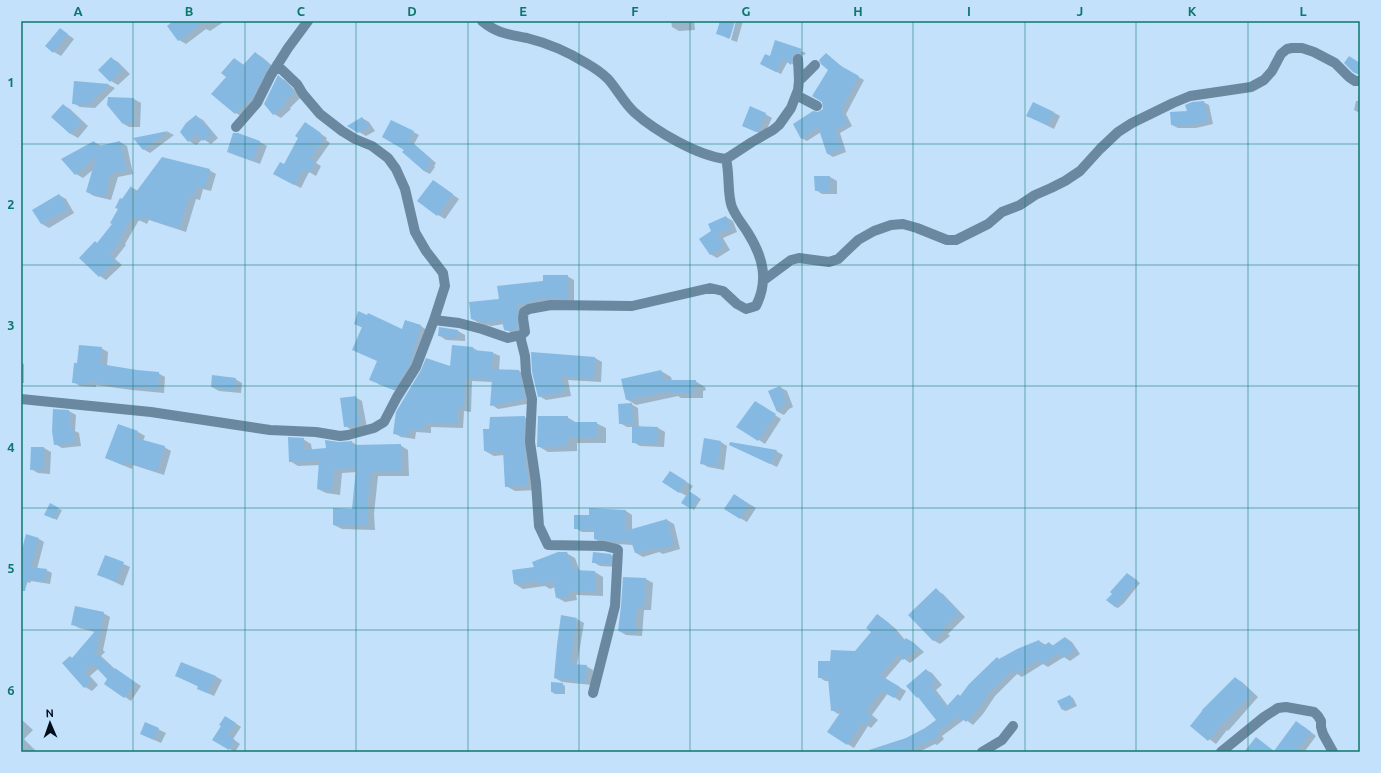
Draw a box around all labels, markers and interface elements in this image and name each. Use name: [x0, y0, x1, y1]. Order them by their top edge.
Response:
text: A: [73, 4, 83, 18]
text: B: [185, 4, 194, 18]
text: C: [297, 4, 306, 18]
text: D: [407, 4, 417, 18]
text: E: [519, 4, 527, 18]
text: F: [631, 4, 639, 18]
text: G: [742, 4, 751, 18]
text: H: [853, 4, 863, 18]
text: I: [967, 4, 971, 18]
text: J: [1077, 4, 1083, 18]
text: K: [1188, 4, 1197, 18]
text: L: [1299, 4, 1307, 18]
text: 1: [7, 75, 15, 89]
text: 2: [7, 197, 15, 211]
text: 3: [7, 318, 15, 332]
text: 4: [7, 440, 15, 454]
text: 5: [7, 561, 15, 575]
text: 6: [7, 683, 15, 697]
north arrow: [30, 703, 70, 743]
text: N: [45, 707, 54, 719]

